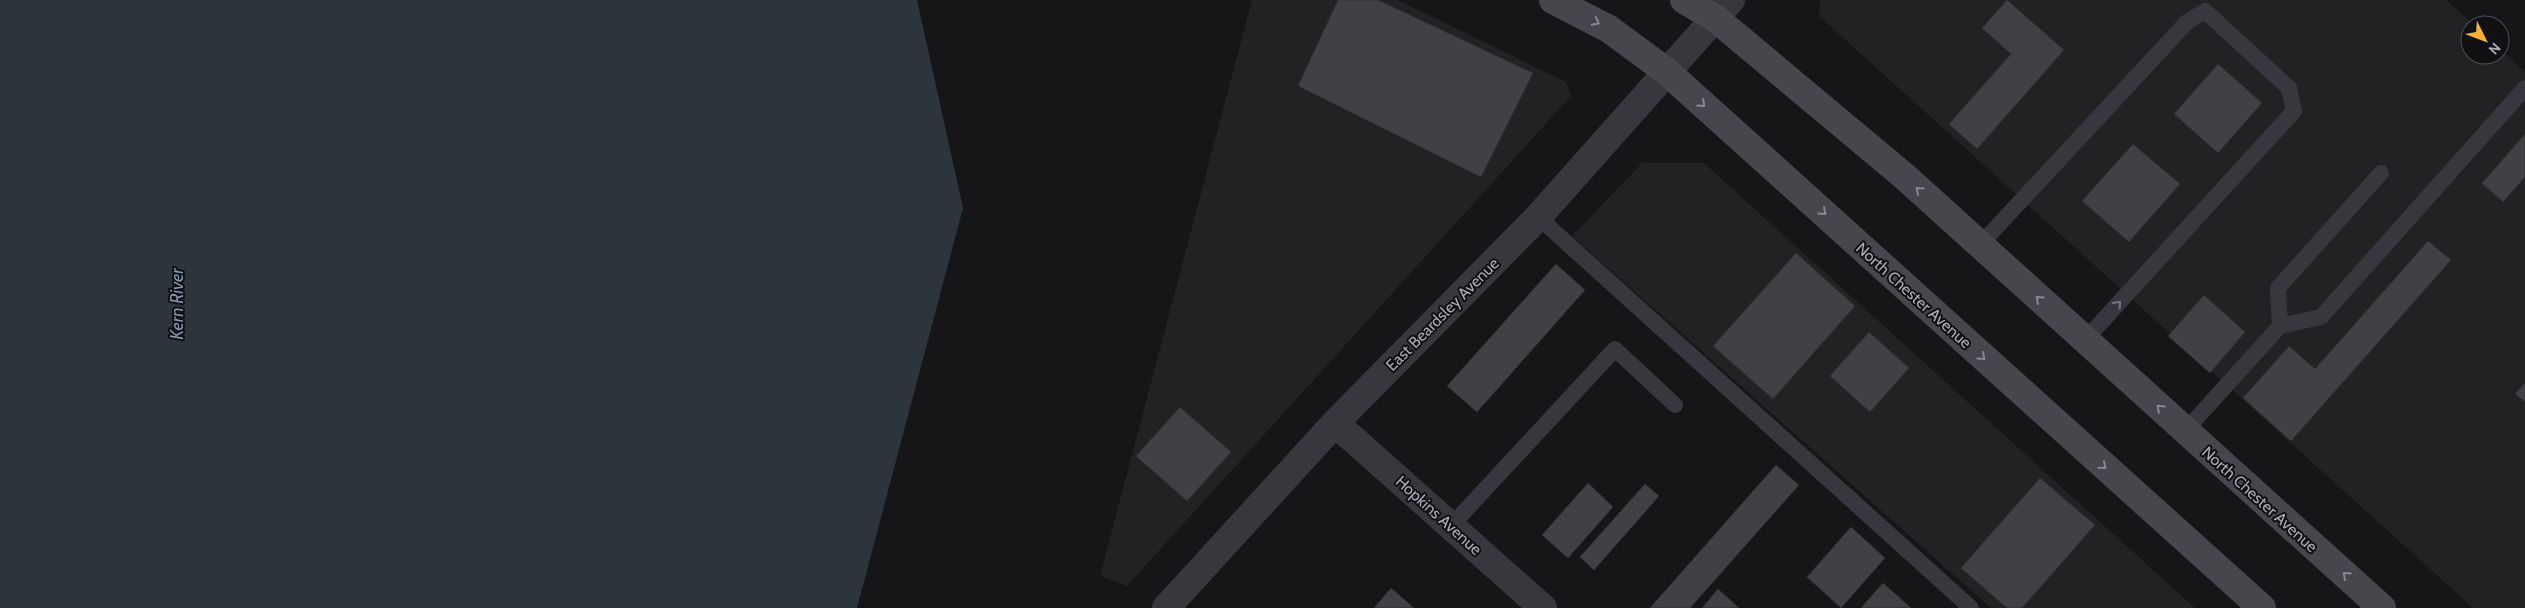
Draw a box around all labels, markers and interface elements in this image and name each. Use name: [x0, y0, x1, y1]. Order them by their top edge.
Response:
north arrow: [2460, 15, 2510, 65]
one-way arrow: [1591, 16, 1600, 26]
text: N: [2485, 39, 2505, 58]
one-way arrow: [1696, 98, 1705, 107]
one-way arrow: [1916, 187, 1925, 196]
one-way arrow: [1817, 207, 1826, 216]
street label: North Chester Avenue: [1852, 239, 1975, 352]
street label: East Beardsley Avenue: [1382, 254, 1503, 375]
water label: Kern River: [166, 267, 188, 340]
one-way arrow: [2036, 296, 2045, 305]
one-way arrow: [2112, 301, 2121, 310]
one-way arrow: [1977, 351, 1986, 360]
one-way arrow: [2157, 405, 2166, 414]
street label: North Chester Avenue: [2198, 443, 2321, 556]
one-way arrow: [2097, 460, 2106, 469]
street label: Hopkins Avenue: [1392, 472, 1486, 559]
one-way arrow: [2342, 572, 2351, 581]

